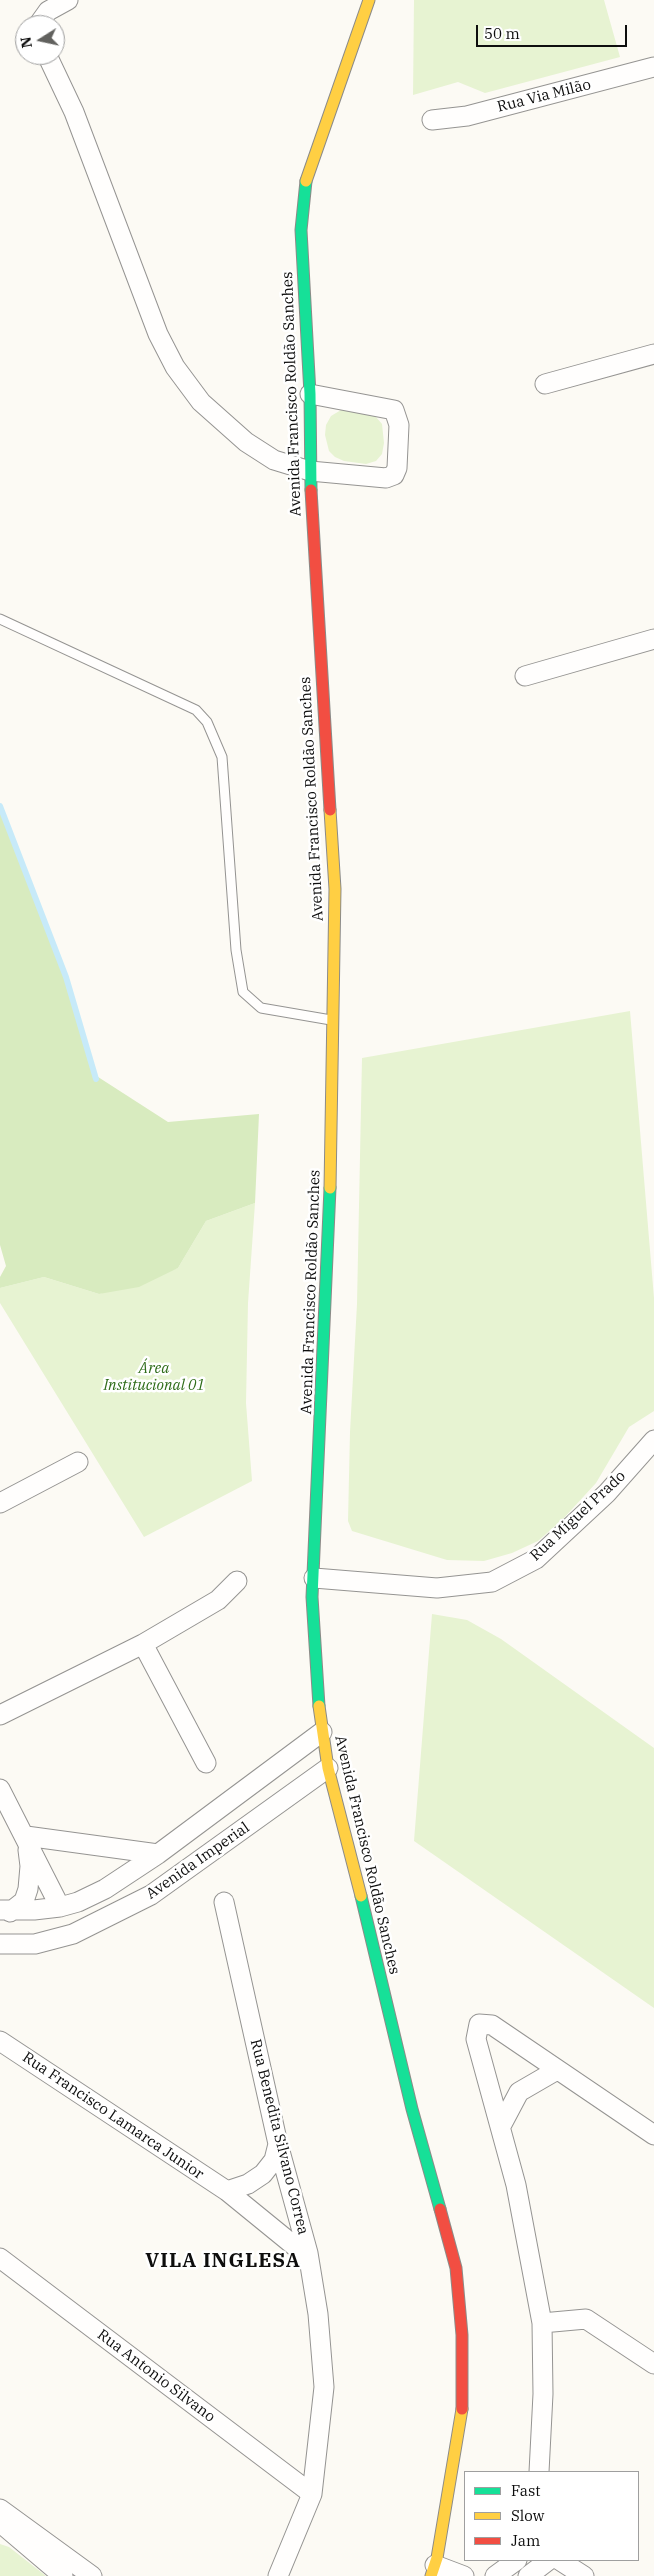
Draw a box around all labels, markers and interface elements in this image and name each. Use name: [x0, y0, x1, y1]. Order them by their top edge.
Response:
north arrow: [15, 15, 65, 65]
scale bar: [479, 15, 630, 47]
text: 50 m: [484, 24, 520, 43]
text: N: [16, 35, 36, 49]
street label: Rua Via Milão: [495, 76, 593, 116]
street label: Avenida Francisco Roldão Sanches: [279, 271, 305, 517]
street label: Avenida Francisco Roldão Sanches: [297, 676, 327, 922]
street label: Avenida Francisco Roldão Sanches: [298, 1169, 324, 1415]
park label: Área Institucional 01: [103, 1360, 205, 1395]
street label: Rua Miguel Prado: [527, 1467, 629, 1565]
street label: Avenida Francisco Roldão Sanches: [331, 1734, 403, 1976]
street label: Avenida Imperial: [143, 1819, 253, 1903]
street label: Rua Benedita Silvano Correa: [246, 2037, 312, 2237]
street label: Rua Francisco Lamarca Junior: [19, 2048, 207, 2184]
district label: VILA INGLESA: [144, 2249, 302, 2273]
street label: Rua Antonio Silvano: [94, 2326, 218, 2426]
legend: [464, 2471, 639, 2561]
text: Fast: [511, 2481, 541, 2500]
text: Slow: [511, 2506, 544, 2525]
text: Jam: [511, 2531, 540, 2550]

